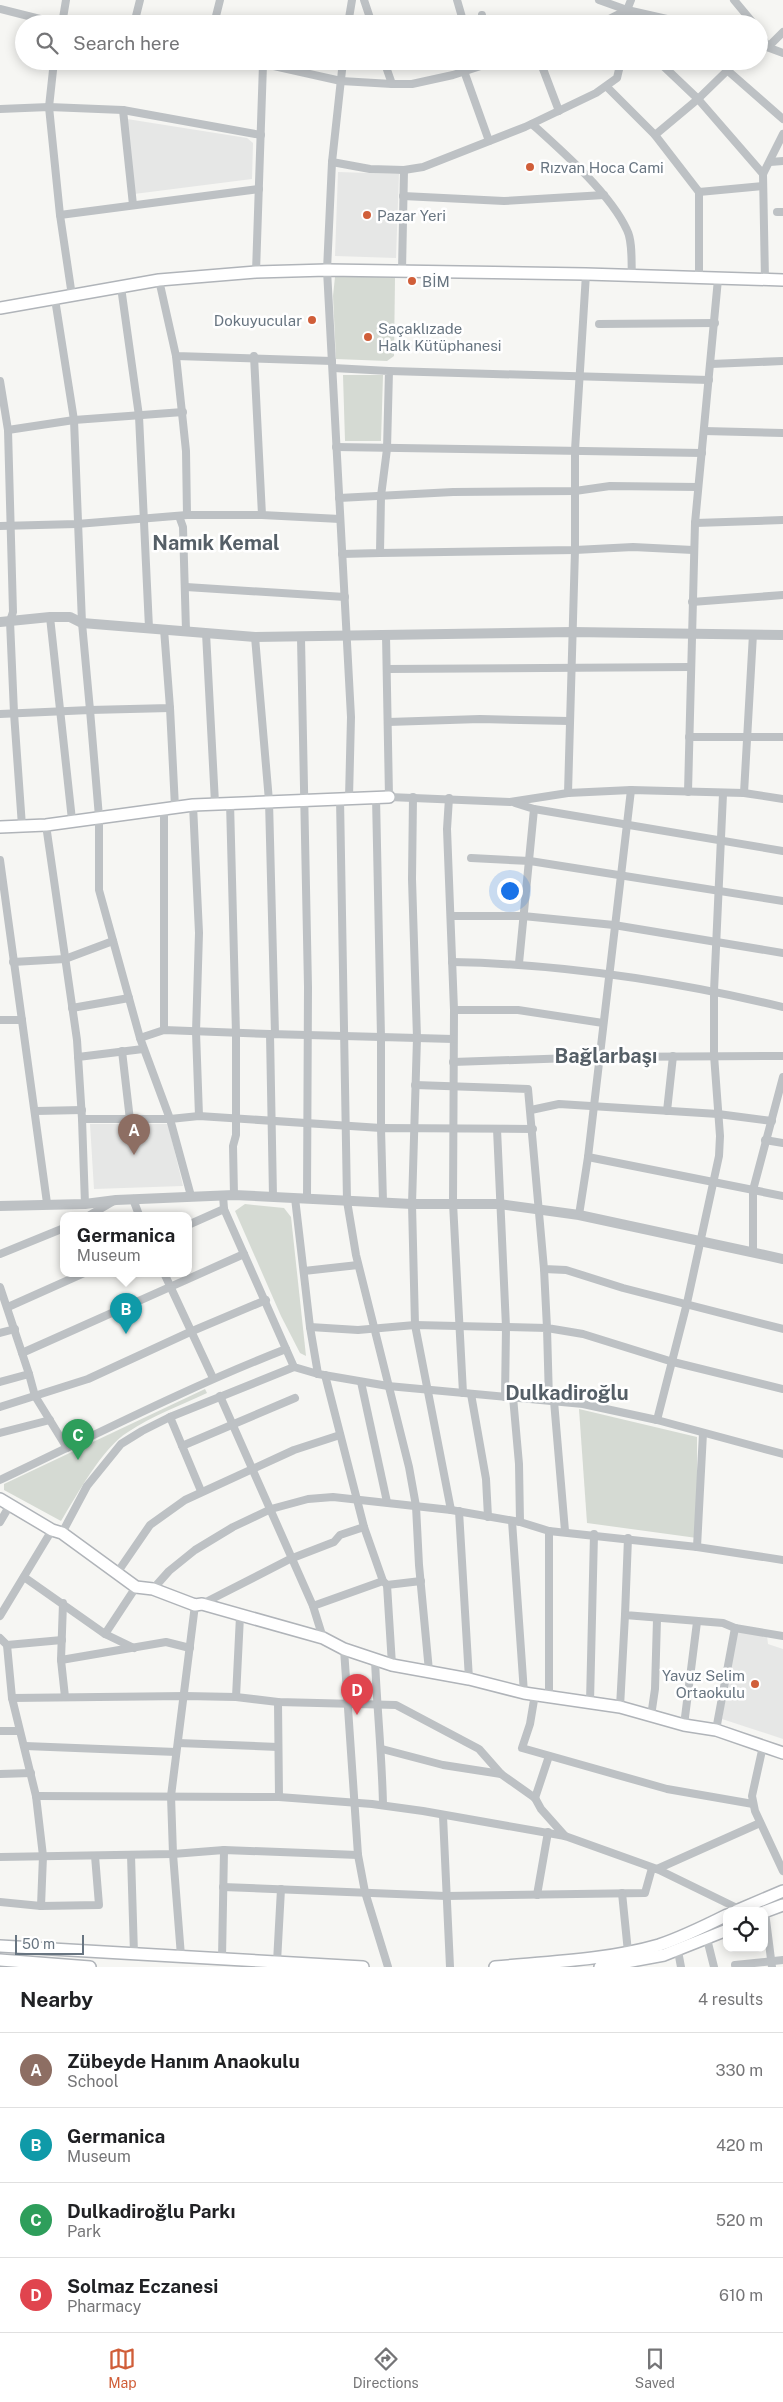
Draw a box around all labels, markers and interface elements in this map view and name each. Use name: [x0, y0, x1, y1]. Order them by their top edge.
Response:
search box: [15, 15, 768, 70]
icon: search: [33, 29, 61, 57]
text: Search here: [73, 32, 180, 54]
place label: Rızvan Hoca Cami: [540, 159, 664, 176]
marker: Rızvan Hoca Cami: [524, 161, 536, 173]
place label: Pazar Yeri: [377, 207, 446, 224]
marker: Pazar Yeri: [361, 209, 373, 221]
place label: BİM: [422, 272, 450, 290]
marker: BİM: [406, 275, 418, 287]
place label: Dokuyucular: [214, 312, 302, 329]
marker: Dokuyucular: [306, 314, 318, 326]
place label: Saçaklızade Halk Kütüphanesi: [378, 320, 502, 354]
marker: Saçaklızade Halk Kütüphanesi: [362, 331, 374, 343]
district label: Namık Kemal: [152, 531, 280, 555]
your location: [497, 878, 523, 904]
district label: Bağlarbaşı: [555, 1044, 657, 1068]
pin: A: [118, 1114, 150, 1155]
popup: [60, 1212, 192, 1277]
text: Germanica: [77, 1224, 175, 1246]
text: Museum: [77, 1246, 141, 1265]
pin: B: [110, 1293, 142, 1334]
district label: Dulkadiroğlu: [505, 1381, 629, 1405]
pin: C: [62, 1419, 94, 1460]
place label: Yavuz Selim Ortaokulu: [662, 1667, 745, 1701]
pin: D: [341, 1674, 373, 1715]
marker: Yavuz Selim Ortaokulu: [749, 1678, 761, 1690]
map controls: [723, 1907, 768, 1952]
button: locate: [723, 1907, 768, 1952]
scale bar: [15, 1932, 84, 1955]
text: 50 m: [22, 1936, 55, 1952]
text: Nearby: [20, 1987, 93, 2012]
text: 4 results: [698, 1990, 763, 2009]
text: Zübeyde Hanım Anaokulu: [67, 2050, 300, 2072]
text: A: [30, 2061, 42, 2080]
text: 330 m: [716, 2061, 763, 2080]
text: School: [67, 2072, 118, 2091]
text: Germanica: [67, 2125, 165, 2147]
text: B: [31, 2136, 41, 2155]
text: 420 m: [716, 2136, 763, 2155]
text: Museum: [67, 2147, 131, 2166]
text: Dulkadiroğlu Parkı: [67, 2200, 235, 2222]
text: C: [30, 2211, 42, 2230]
text: 520 m: [716, 2211, 763, 2230]
text: Park: [67, 2222, 101, 2241]
text: Solmaz Eczanesi: [67, 2275, 218, 2297]
text: D: [30, 2286, 42, 2305]
text: 610 m: [719, 2286, 763, 2305]
text: Pharmacy: [67, 2297, 141, 2316]
tab: Map: [108, 2345, 137, 2391]
tab: Directions: [353, 2345, 419, 2391]
tab: Saved: [635, 2345, 675, 2391]

